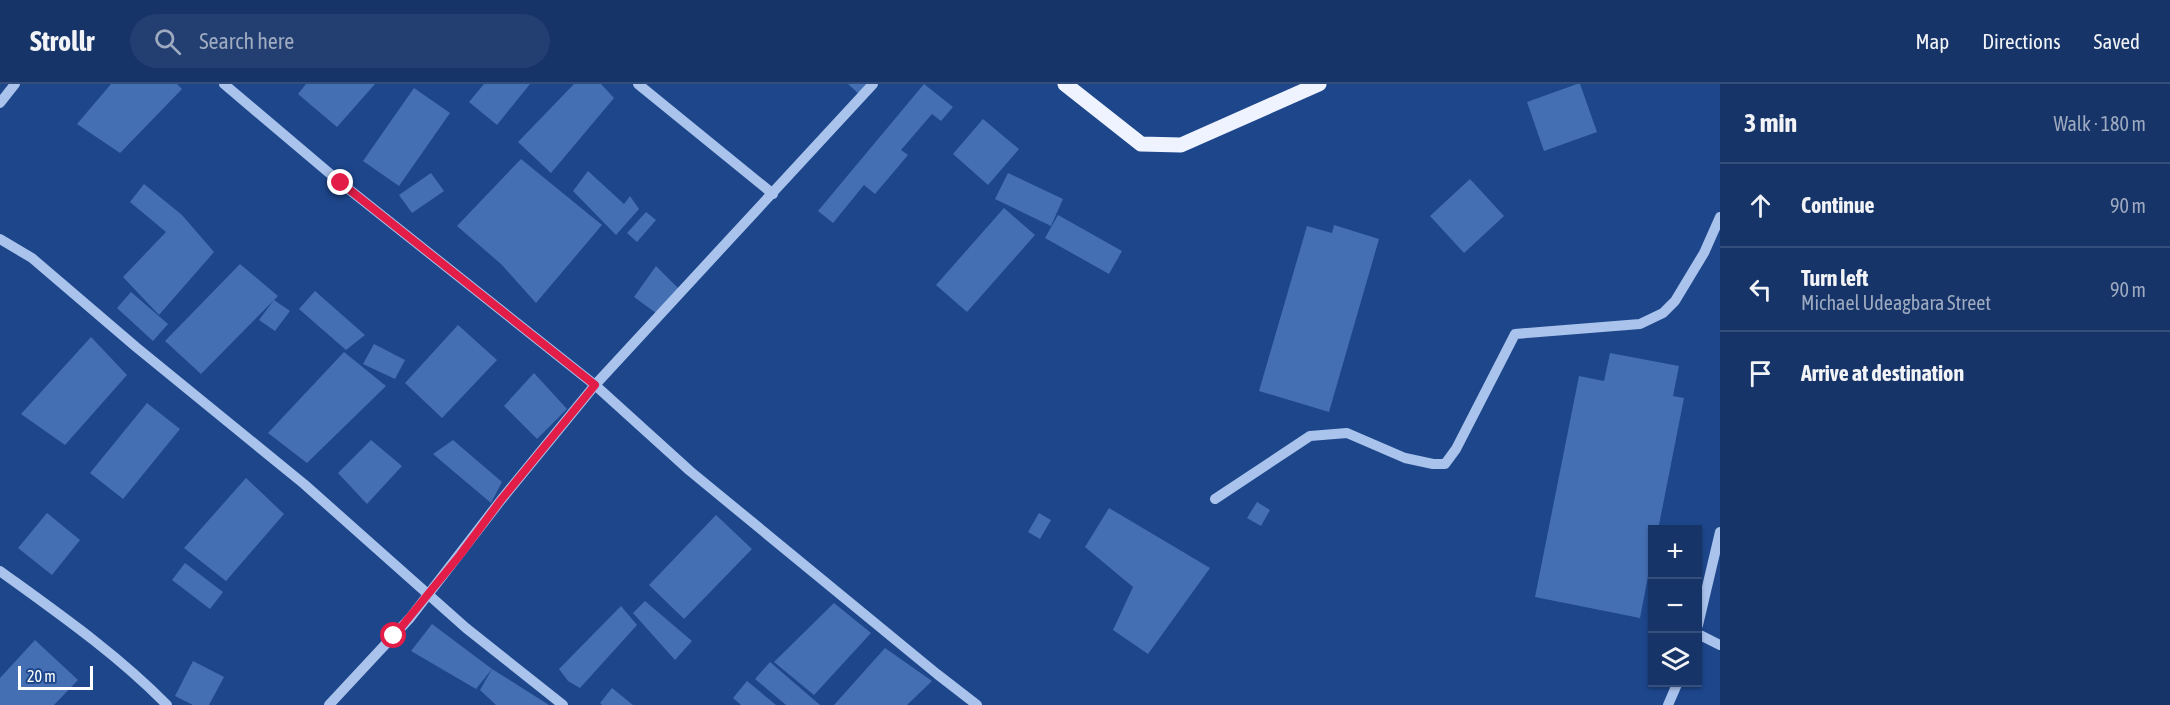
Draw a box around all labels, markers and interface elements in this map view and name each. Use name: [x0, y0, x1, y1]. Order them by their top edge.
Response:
search box: [130, 14, 550, 68]
text: Strollr: [30, 25, 94, 57]
icon: search: [151, 25, 184, 58]
text: Search here: [199, 28, 294, 54]
text: Map: [1915, 29, 1949, 53]
text: Directions: [1982, 29, 2061, 53]
text: Saved: [2094, 29, 2140, 53]
text: 3 min: [1744, 108, 1797, 138]
text: Walk · 180 m: [2054, 112, 2146, 135]
route end: [327, 169, 353, 195]
icon: ahead: [1744, 189, 1777, 222]
text: Continue: [1801, 192, 1875, 218]
text: 90 m: [2110, 194, 2146, 217]
text: Turn left: [1801, 265, 1868, 291]
icon: left: [1744, 273, 1777, 306]
text: 90 m: [2110, 278, 2146, 301]
text: Michael Udeagbara Street: [1801, 291, 1991, 314]
icon: arrive: [1744, 357, 1777, 390]
text: Arrive at destination: [1801, 360, 1964, 386]
map controls: [1648, 525, 1702, 687]
button: +: [1648, 525, 1702, 579]
button: −: [1648, 579, 1702, 633]
route start: [380, 622, 406, 648]
button: layers: [1648, 633, 1702, 687]
scale bar: [18, 663, 93, 690]
text: 20 m: [27, 667, 56, 685]

